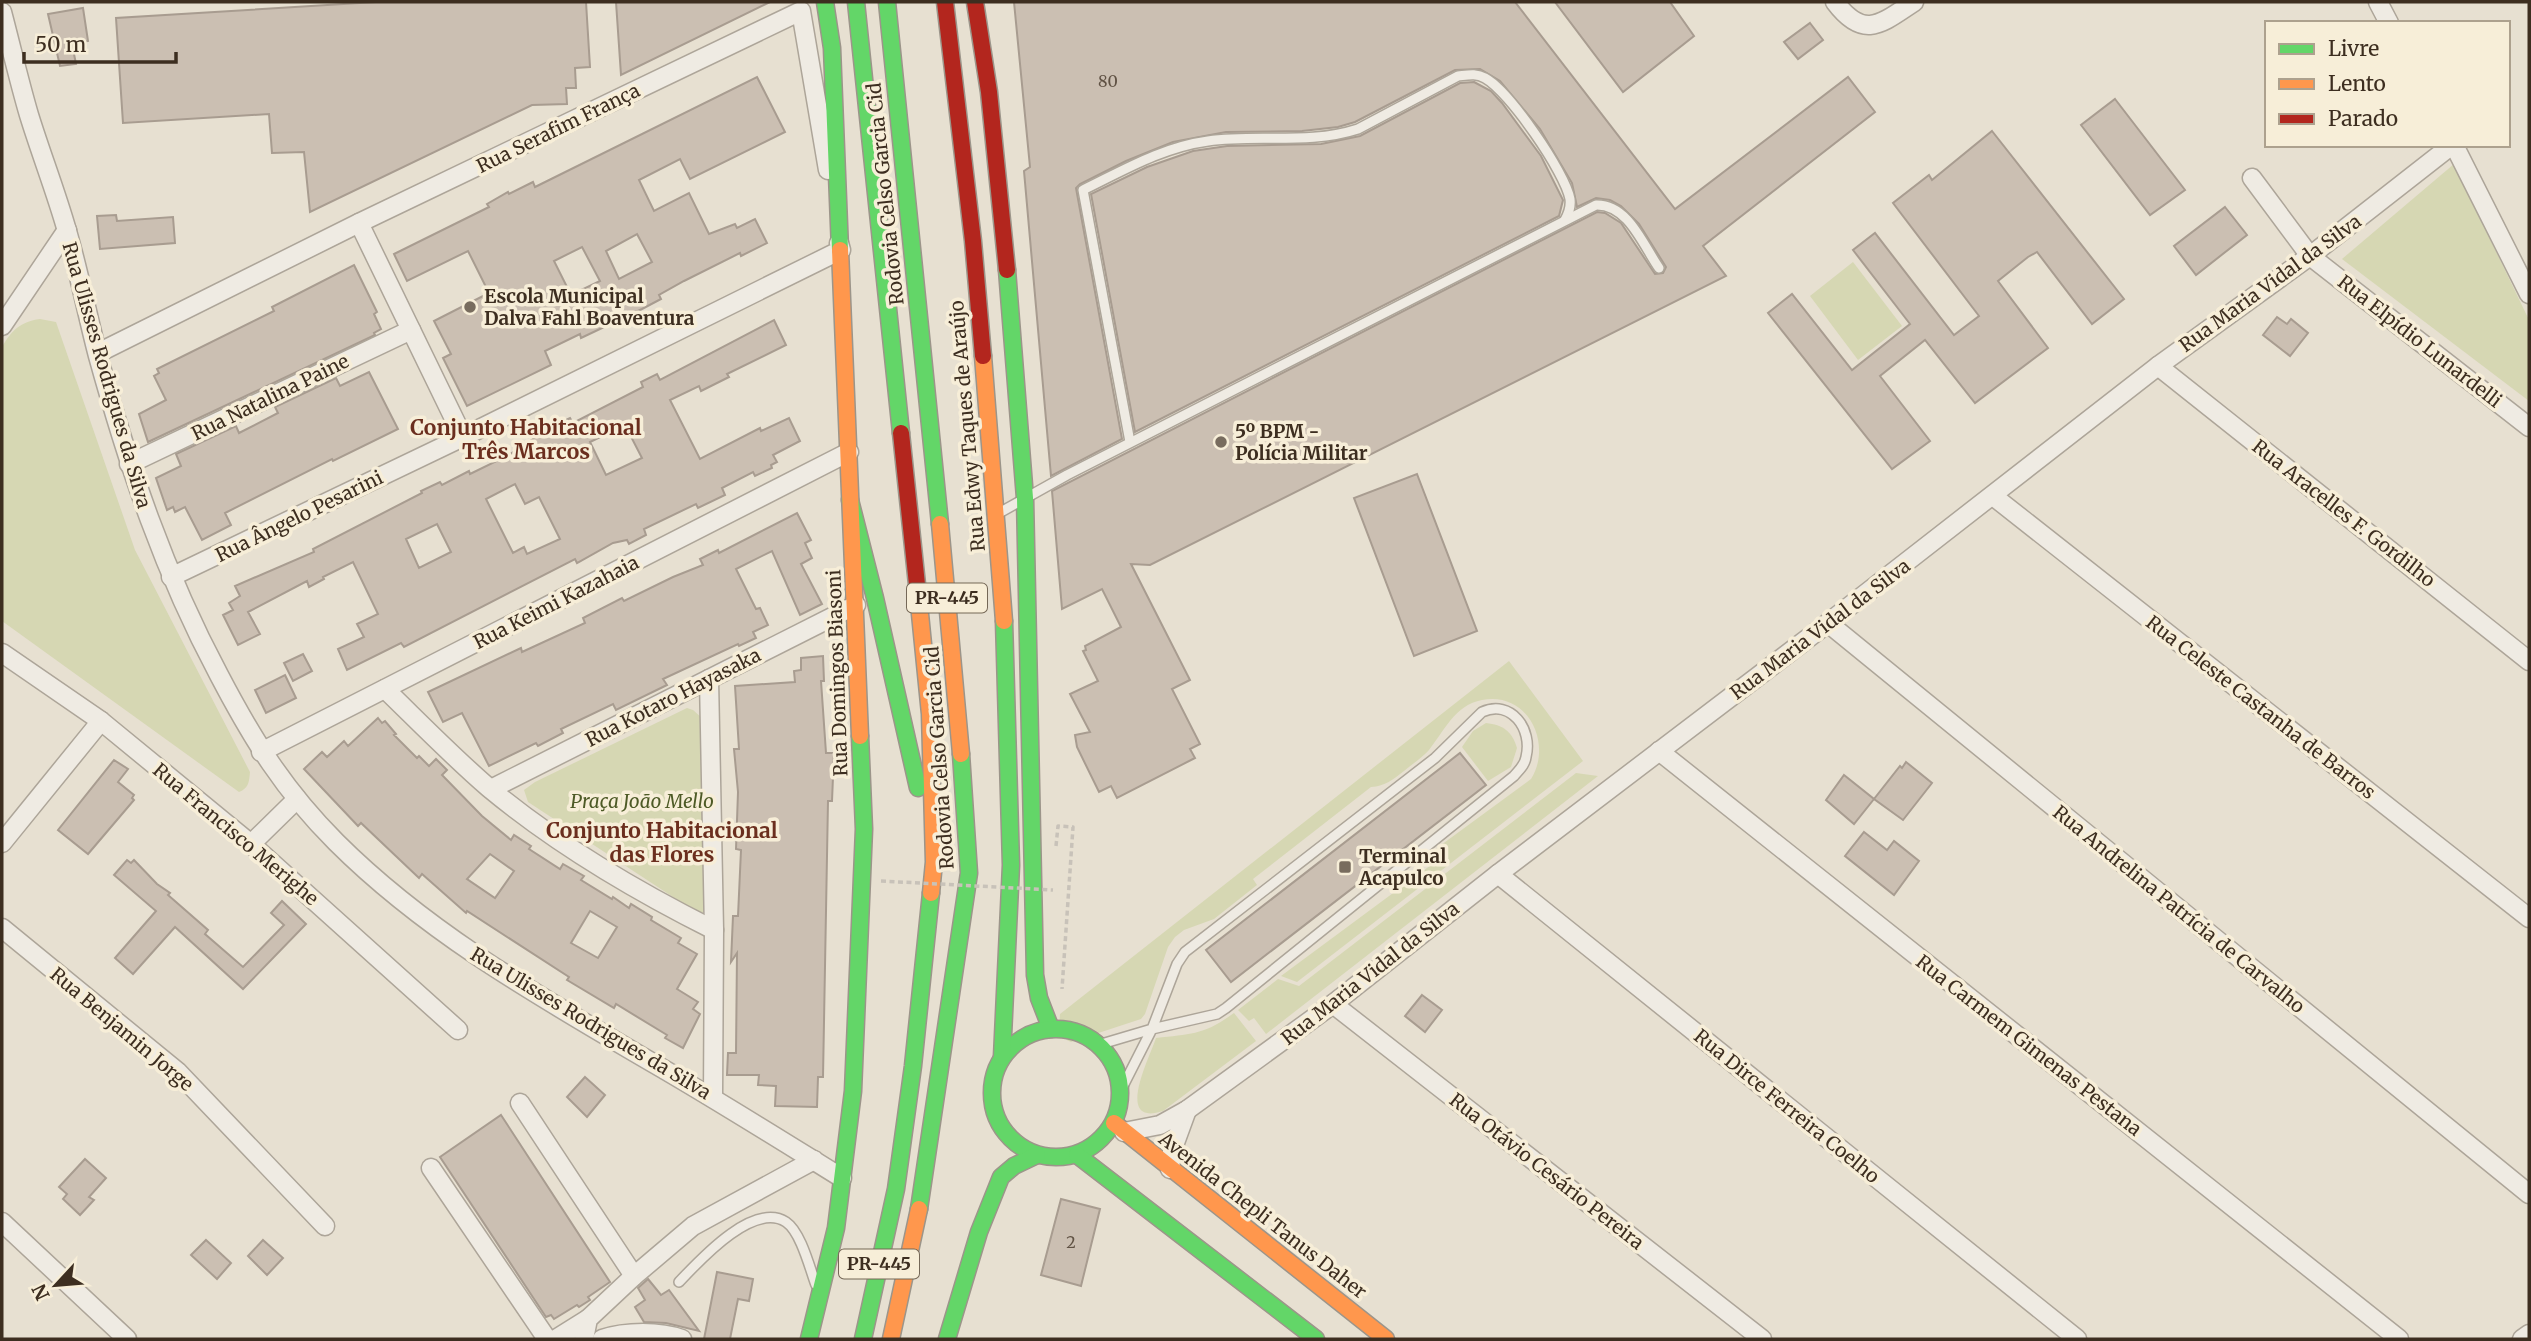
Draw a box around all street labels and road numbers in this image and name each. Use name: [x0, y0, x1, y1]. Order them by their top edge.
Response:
street label: Rua Serafim França: [473, 78, 643, 178]
street label: Rodovia Celso Garcia Cid: [861, 81, 909, 307]
street label: Rua Maria Vidal da Silva: [2174, 209, 2366, 357]
street label: Rua Ulisses Rodrigues da Silva: [57, 239, 157, 511]
street label: Rua Elpídio Lunardelli: [2333, 269, 2507, 413]
street label: Rua Edwy Taques de Araújo: [944, 299, 990, 553]
street label: Rua Natalina Paine: [187, 348, 353, 446]
street label: Rua Aracelles F. Gordilho: [2248, 434, 2440, 592]
street label: Rua Ângelo Pesarini: [211, 465, 387, 567]
street label: Rua Keimi Kazahaia: [469, 550, 643, 654]
street label: Rua Maria Vidal da Silva: [1725, 554, 1915, 704]
street label: Rua Domingos Biasoni: [821, 569, 853, 777]
road number: PR-445: [907, 584, 987, 612]
street label: Rua Celeste Castanha de Barros: [2142, 610, 2380, 804]
street label: Rua Kotaro Hayasaka: [581, 642, 765, 752]
street label: Rodovia Celso Garcia Cid: [919, 646, 959, 870]
street label: Rua Francisco Merighe: [148, 758, 324, 910]
street label: Rua Andrelina Patrícia de Carvalho: [2048, 800, 2310, 1018]
street label: Rua Maria Vidal da Silva: [1276, 896, 1464, 1050]
street label: Rua Ulisses Rodrigues da Silva: [467, 942, 715, 1104]
street label: Rua Carmem Gimenas Pestana: [1911, 949, 2147, 1141]
street label: Rua Benjamin Jorge: [45, 962, 199, 1096]
street label: Rua Dirce Ferreira Coelho: [1689, 1024, 1885, 1188]
street label: Rua Otávio Cesário Pereira: [1445, 1088, 1649, 1254]
street label: Avenida Chepli Tanus Daher: [1154, 1126, 1372, 1304]
road number: PR-445: [839, 1250, 919, 1279]

